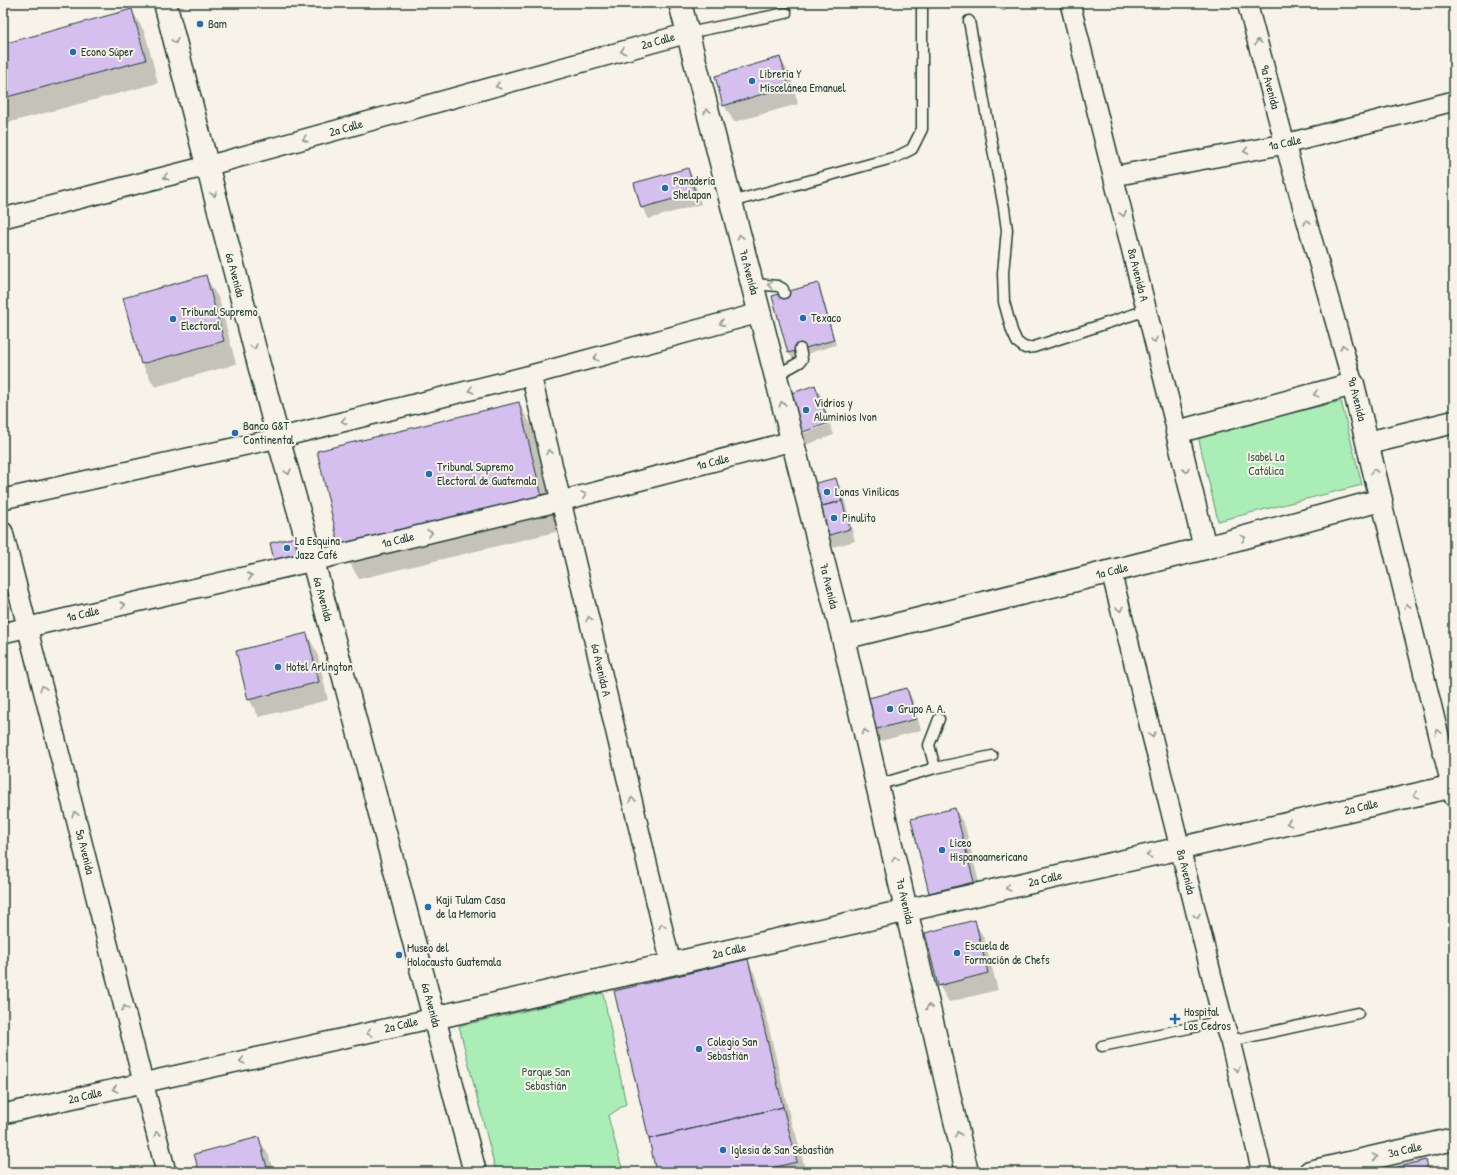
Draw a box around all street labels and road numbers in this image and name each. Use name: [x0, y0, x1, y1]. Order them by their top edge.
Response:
street label: 2a Calle: [639, 28, 677, 53]
street label: 9a Avenida: [1256, 63, 1285, 111]
street label: 2a Calle: [327, 115, 365, 140]
street label: 1a Calle: [1267, 131, 1303, 154]
street label: 7a Avenida: [735, 247, 764, 297]
street label: 8a Avenida A: [1124, 247, 1153, 303]
street label: 6a Avenida: [221, 251, 250, 299]
street label: 9a Avenida: [1344, 375, 1371, 423]
street label: 1a Calle: [695, 449, 731, 474]
street label: 1a Calle: [380, 527, 416, 552]
street label: 1a Calle: [1094, 558, 1130, 583]
street label: 7a Avenida: [816, 561, 843, 611]
street label: 6a Avenida: [309, 575, 338, 623]
street label: 1a Calle: [65, 601, 101, 626]
street label: 6a Avenida A: [587, 642, 616, 698]
street label: 2a Calle: [1342, 794, 1380, 819]
street label: 5a Avenida: [72, 828, 99, 876]
street label: 8a Avenida: [1173, 848, 1200, 896]
street label: 2a Calle: [1026, 866, 1064, 891]
street label: 7a Avenida: [892, 876, 919, 926]
street label: 2a Calle: [710, 938, 748, 963]
street label: 6a Avenida: [417, 981, 446, 1029]
street label: 2a Calle: [382, 1012, 420, 1037]
street label: 2a Calle: [66, 1083, 104, 1108]
street label: 3a Calle: [1386, 1137, 1424, 1162]

